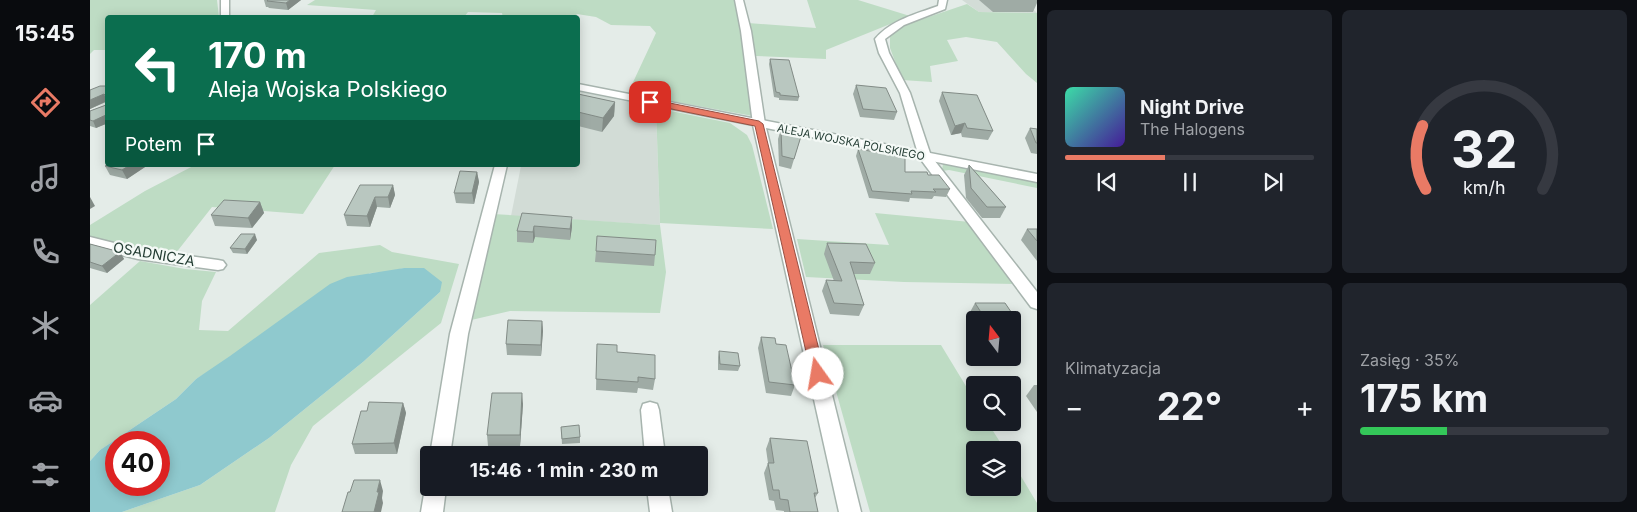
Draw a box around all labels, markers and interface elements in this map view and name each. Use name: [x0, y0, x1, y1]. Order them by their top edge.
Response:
text: 15:45: [15, 20, 75, 46]
text: 170 m: [208, 34, 307, 76]
icon: left: [125, 35, 190, 100]
text: Aleja Wojska Polskiego: [208, 76, 448, 102]
pin: [629, 81, 671, 123]
icon: directions: [28, 85, 63, 120]
icon: arrive: [636, 88, 664, 116]
text: Night Drive: [1140, 96, 1244, 119]
text: 32: [1451, 118, 1518, 181]
text: The Halogens: [1140, 119, 1245, 139]
street label: ALEJA WOJSKA POLSKIEGO: [776, 121, 926, 163]
icon: arrive: [192, 130, 220, 158]
text: Potem: [125, 133, 182, 156]
icon: music: [28, 160, 63, 195]
icon: previous: [1093, 168, 1121, 196]
icon: pause: [1176, 168, 1204, 196]
icon: next: [1259, 168, 1287, 196]
text: km/h: [1463, 177, 1506, 198]
icon: phone: [28, 234, 63, 269]
street label: OSADNICZA: [112, 238, 196, 269]
icon: climate: [28, 308, 63, 343]
north arrow: [966, 311, 1021, 366]
map controls: [966, 311, 1021, 496]
position arrow: [791, 347, 843, 399]
text: Zasięg · 35%: [1360, 350, 1459, 370]
text: Klimatyzacja: [1065, 358, 1161, 378]
text: 175 km: [1360, 375, 1488, 421]
button: search: [966, 376, 1021, 431]
icon: car: [28, 383, 63, 418]
text: 22°: [1157, 383, 1222, 429]
text: −: [1065, 390, 1084, 424]
text: +: [1295, 390, 1314, 424]
speed limit sign: 40: [105, 431, 170, 496]
button: layers: [966, 441, 1021, 496]
icon: filters: [28, 457, 63, 492]
text: 15:46 · 1 min · 230 m: [470, 459, 658, 482]

